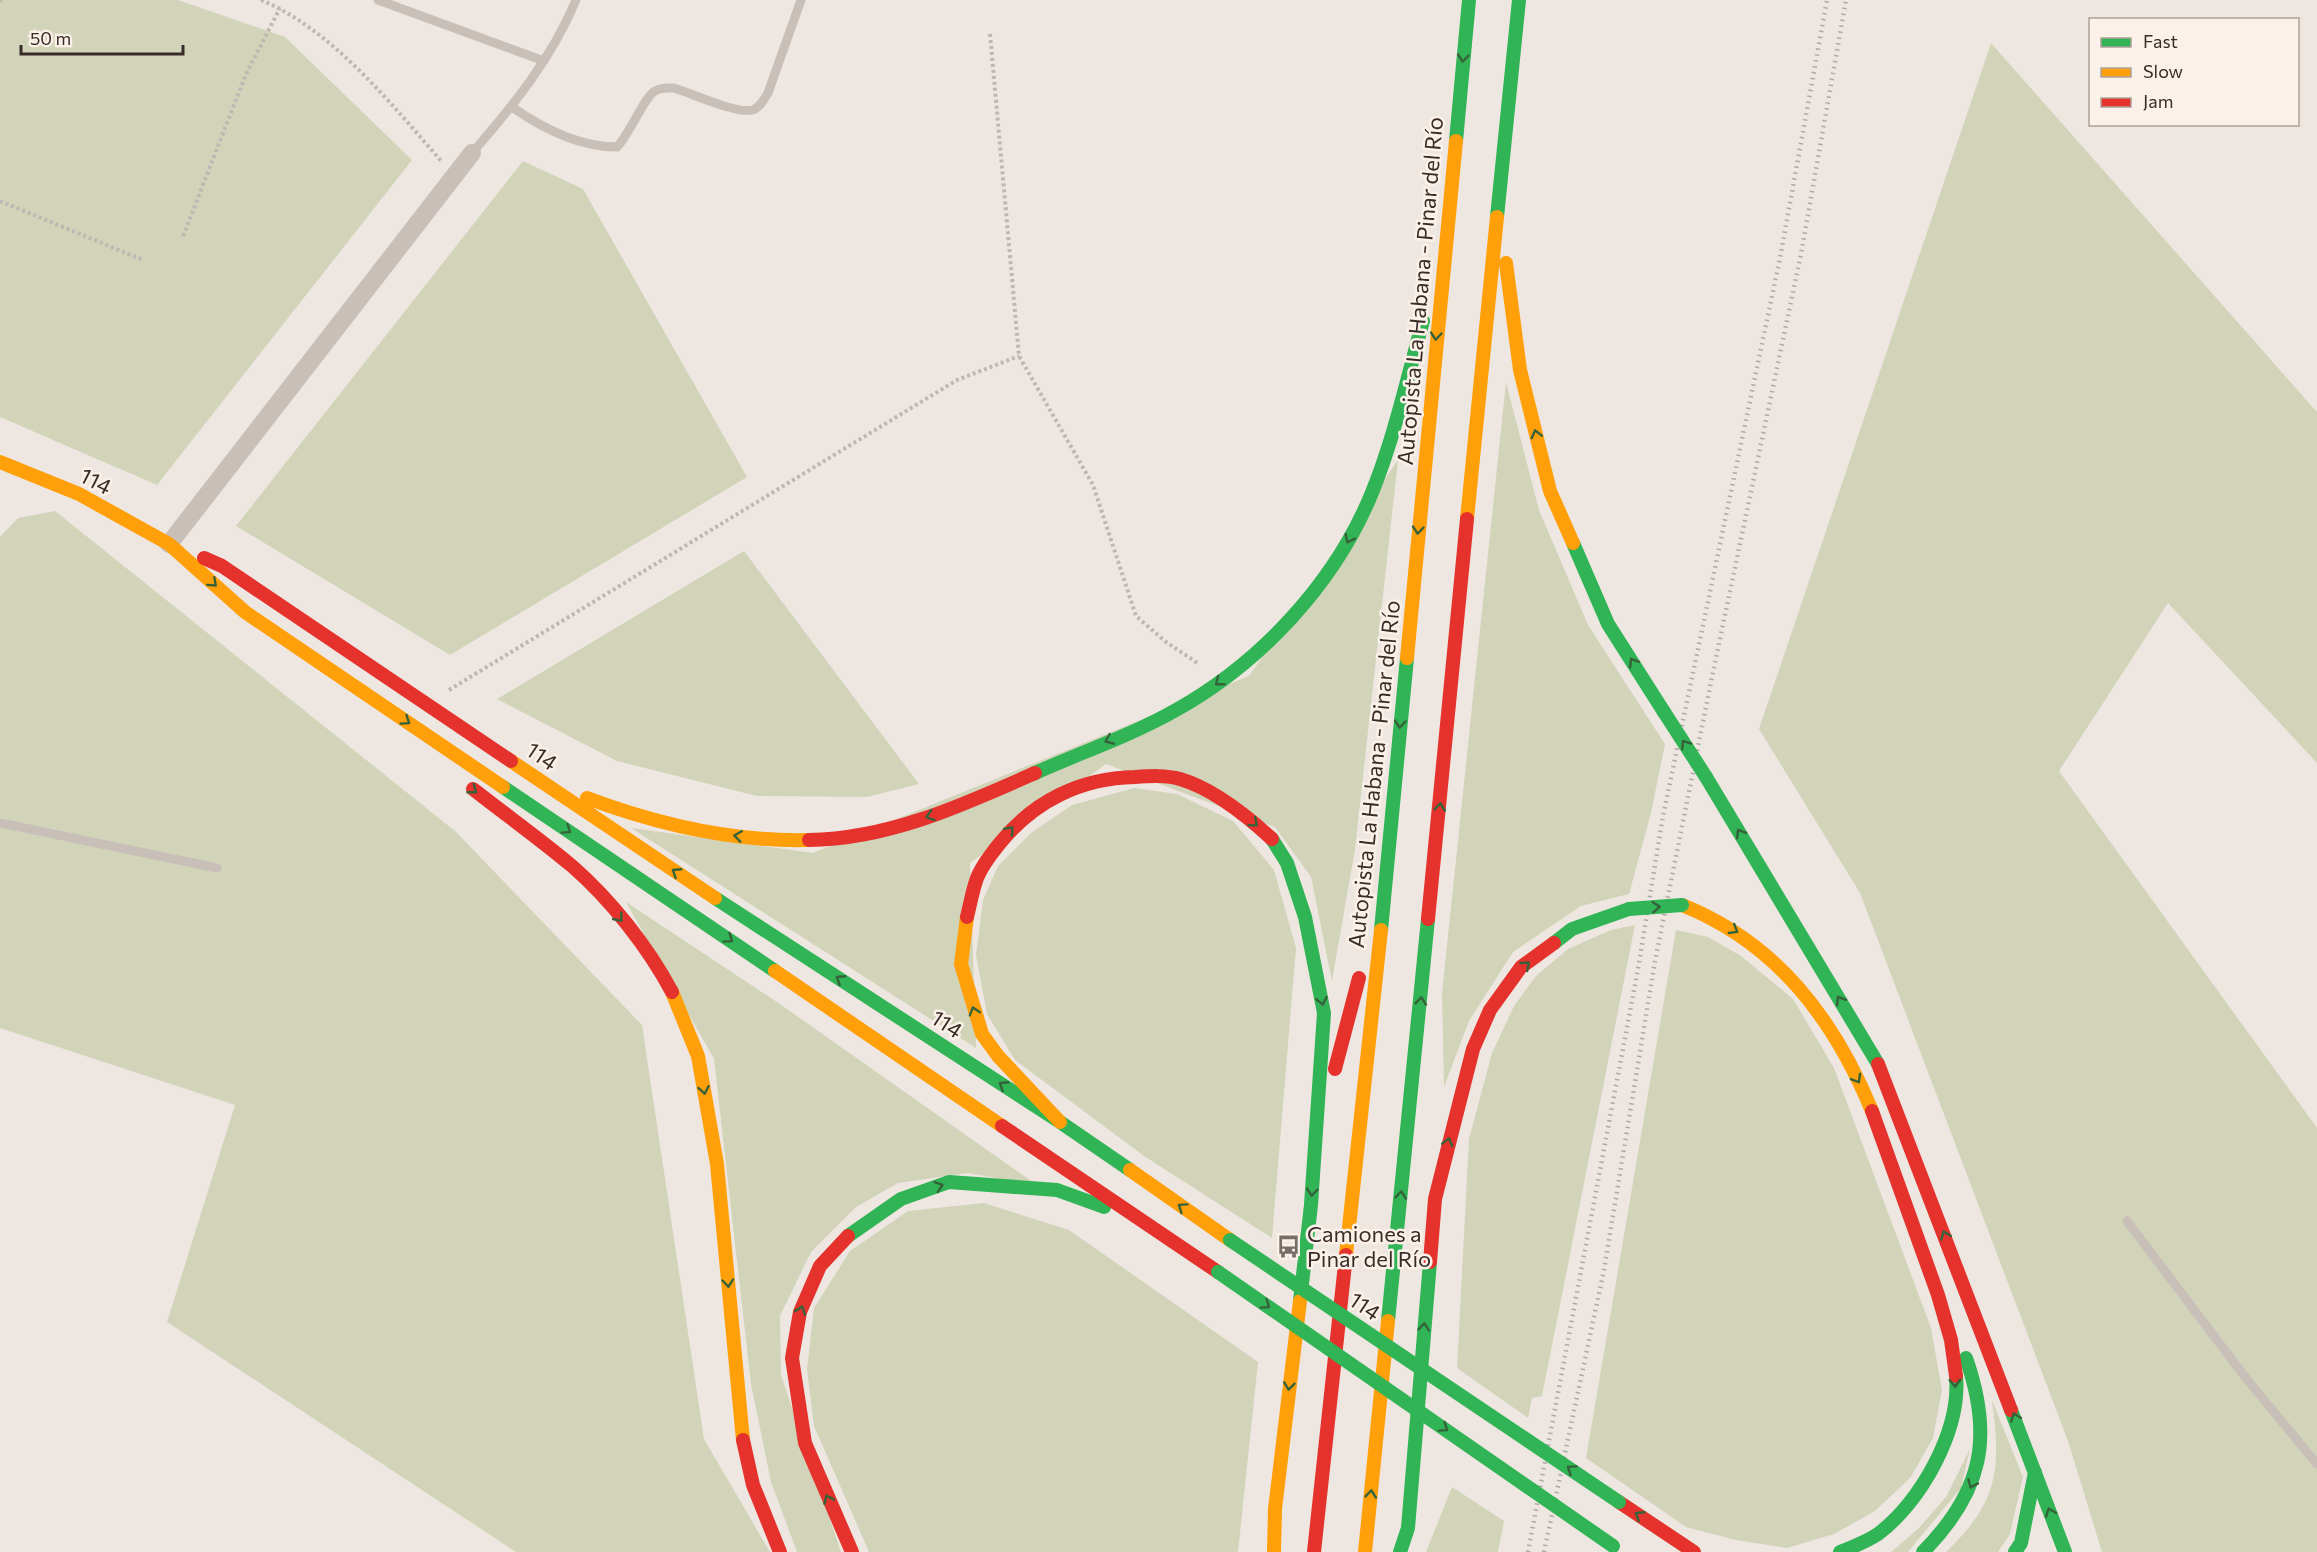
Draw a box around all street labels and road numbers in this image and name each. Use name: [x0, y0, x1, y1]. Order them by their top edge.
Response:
street label: Autopista La Habana - Pinar del Río: [1391, 116, 1448, 466]
street label: 114: [76, 461, 117, 500]
street label: Autopista La Habana - Pinar del Río: [1342, 599, 1405, 949]
street label: 114: [521, 735, 563, 776]
street label: 114: [926, 1004, 968, 1044]
street label: 114: [1344, 1285, 1386, 1326]

